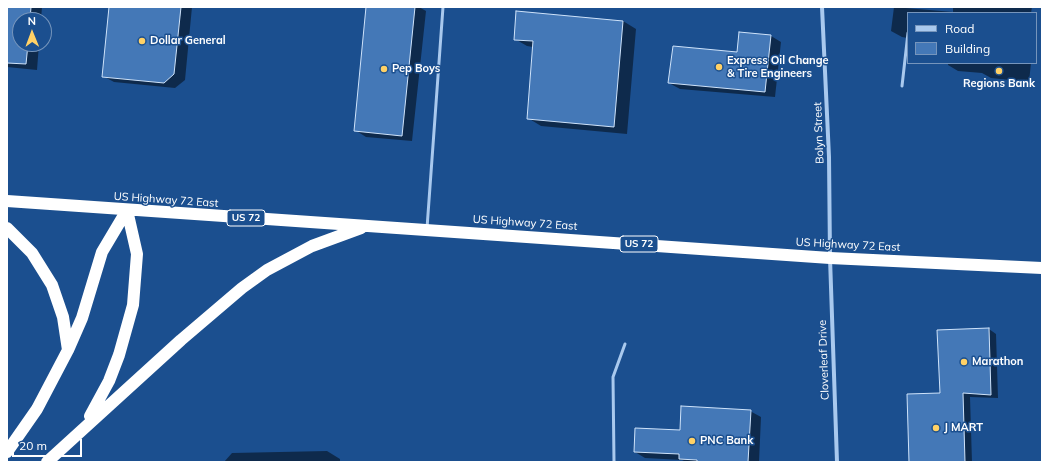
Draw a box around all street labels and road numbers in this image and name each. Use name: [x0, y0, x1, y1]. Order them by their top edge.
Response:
street label: Bolyn Street: [811, 102, 827, 164]
street label: US Highway 72 East: [113, 190, 219, 210]
road number: US 72: [227, 210, 265, 226]
street label: US Highway 72 East: [472, 213, 578, 233]
road number: US 72: [620, 236, 658, 252]
street label: US Highway 72 East: [795, 236, 901, 254]
street label: Cloverleaf Drive: [816, 320, 832, 400]

